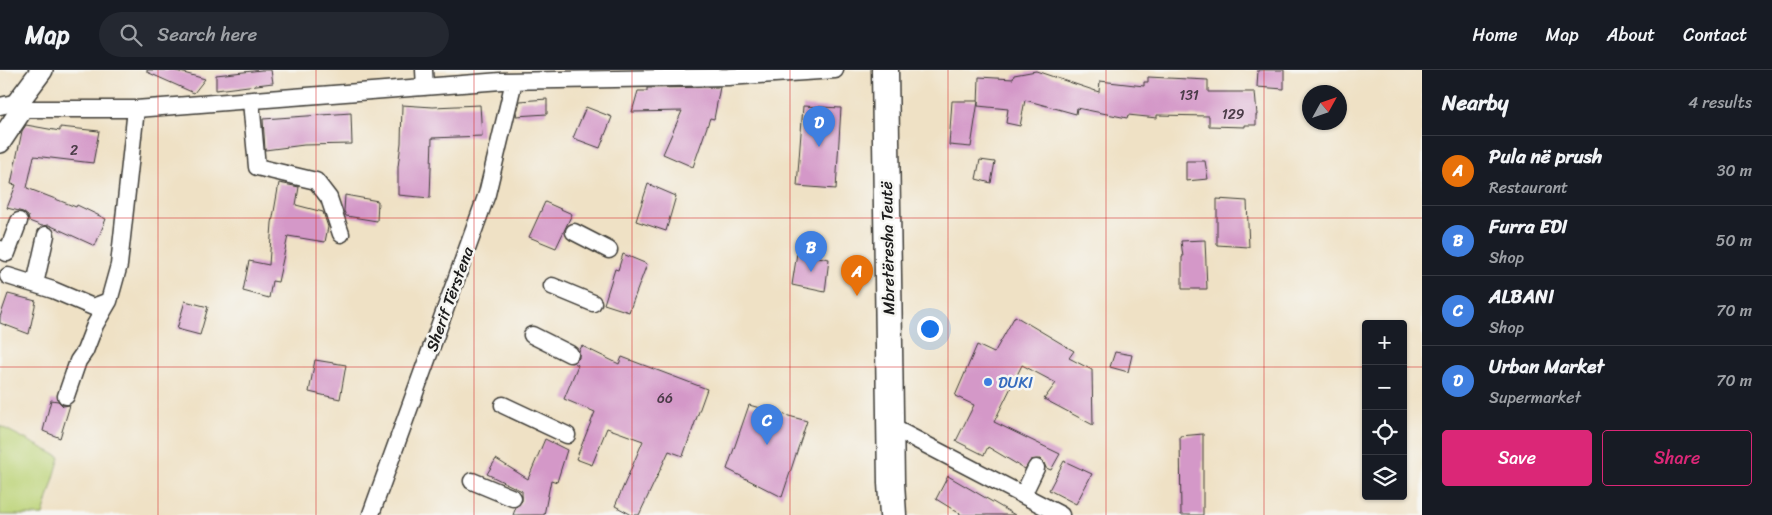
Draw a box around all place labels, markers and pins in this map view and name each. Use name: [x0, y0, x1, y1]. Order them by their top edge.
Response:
pin: D: [803, 106, 835, 147]
pin: B: [795, 231, 827, 272]
pin: A: [841, 255, 873, 296]
place label: DUKI: [998, 368, 1033, 397]
marker: DUKI: [982, 376, 994, 388]
pin: C: [751, 404, 783, 445]

